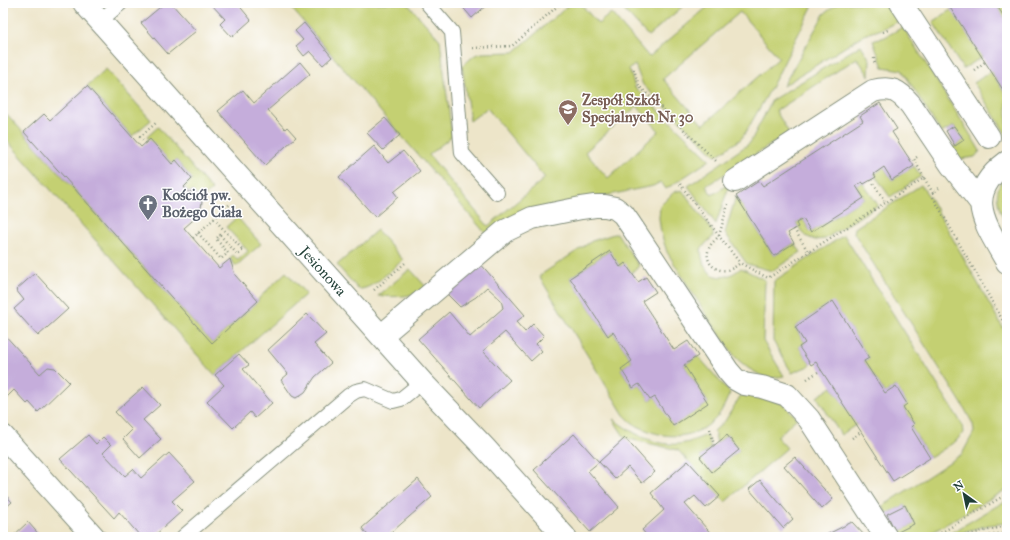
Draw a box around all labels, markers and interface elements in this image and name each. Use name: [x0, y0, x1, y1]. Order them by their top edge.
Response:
place label: Zespół Szkół Specjalnych Nr 30: [582, 91, 694, 127]
school or university icon: Zespół Szkół Specjalnych Nr 30: [557, 98, 579, 126]
place label: Kościół pw. Bożego Ciała: [162, 186, 242, 222]
church icon: Kościół pw. Bożego Ciała: [137, 193, 159, 221]
street label: Jesionowa: [294, 241, 351, 301]
north arrow: [944, 474, 984, 514]
text: N: [951, 478, 967, 494]

